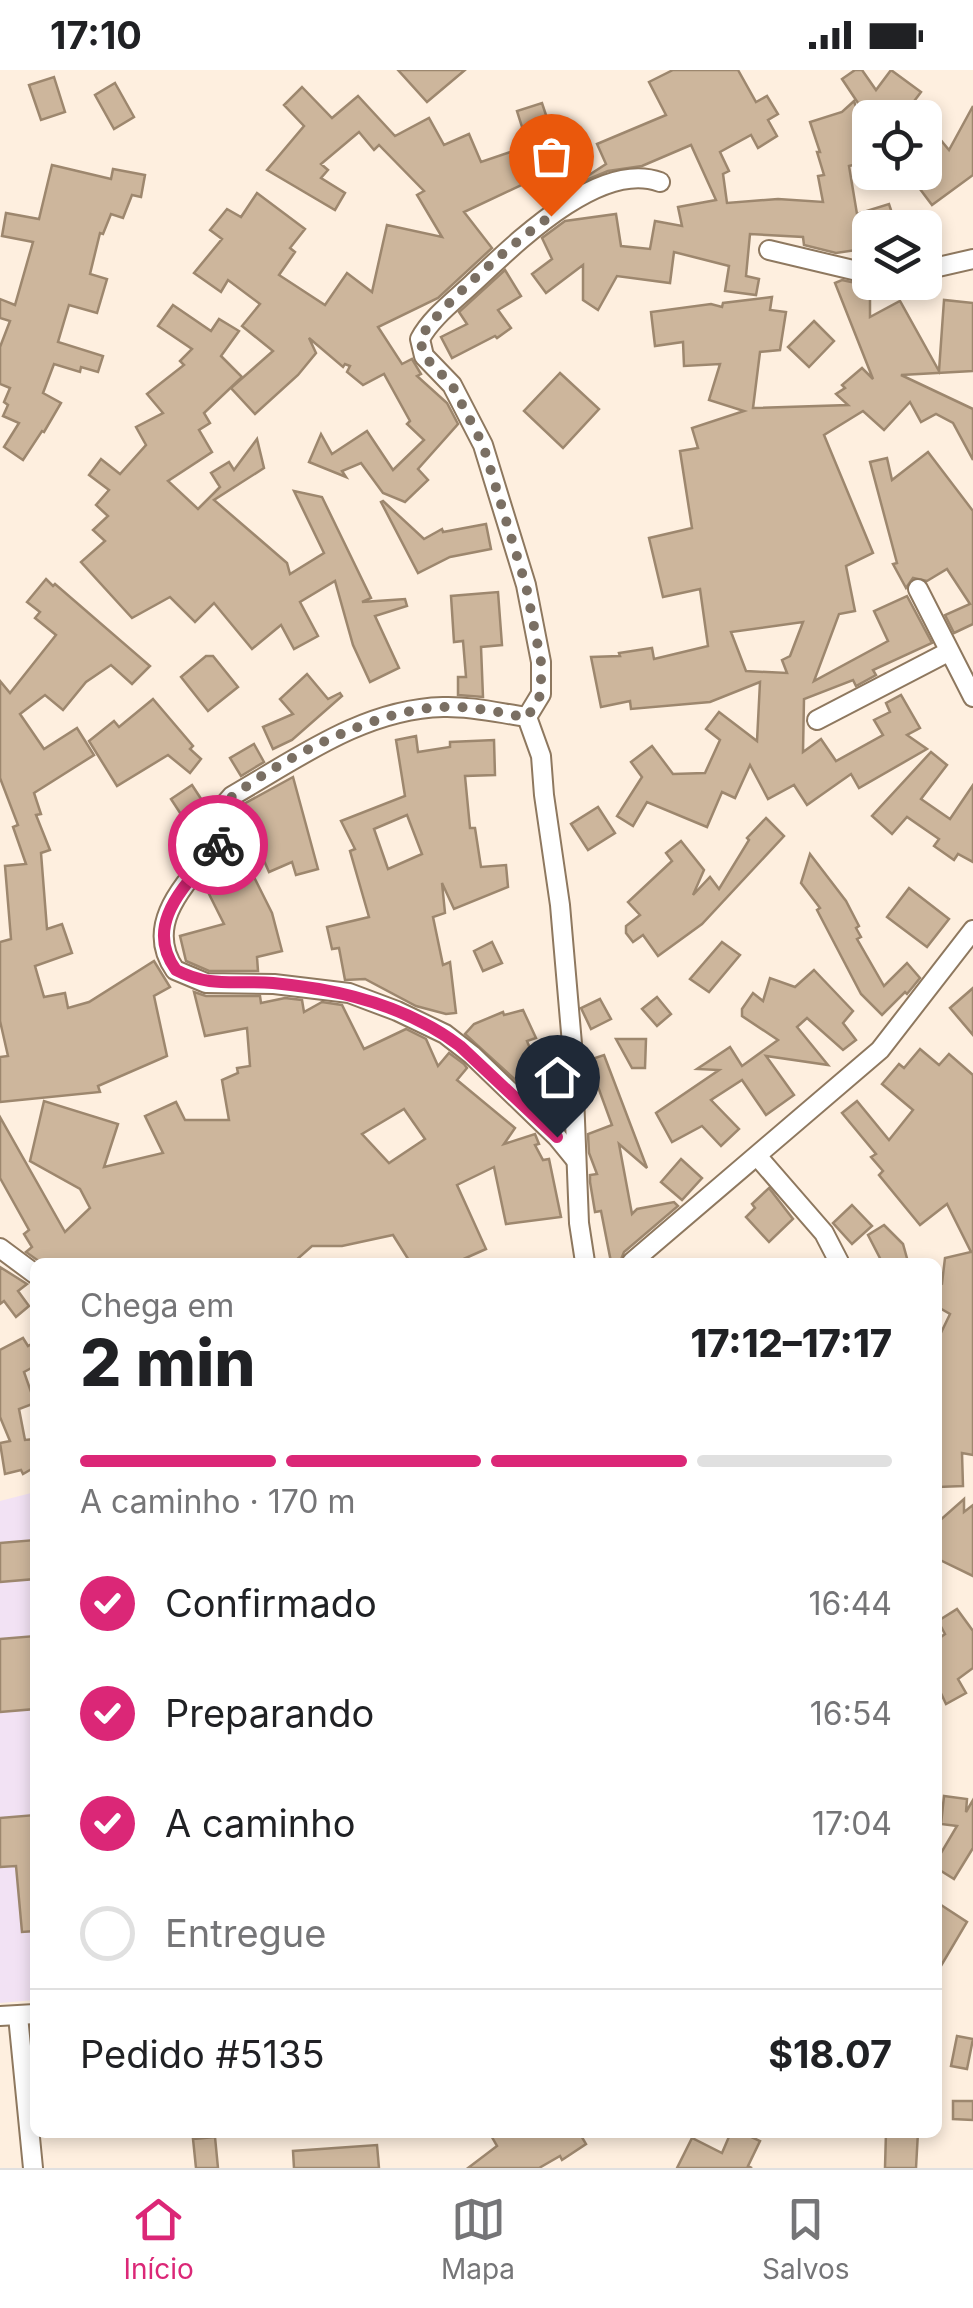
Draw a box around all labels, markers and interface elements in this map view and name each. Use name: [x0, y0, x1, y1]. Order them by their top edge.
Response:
text: 17:10: [50, 12, 142, 58]
map controls: [852, 100, 942, 300]
button: locate: [852, 100, 942, 190]
pin: [509, 114, 594, 217]
icon: bag: [524, 129, 579, 184]
button: layers: [852, 210, 942, 300]
courier: [168, 795, 268, 895]
icon: bike: [191, 818, 246, 873]
pin: [515, 1035, 600, 1138]
icon: home: [530, 1050, 585, 1105]
text: Chega em: [80, 1286, 234, 1325]
text: 17:12–17:17: [690, 1320, 892, 1366]
text: 2 min: [80, 1323, 256, 1402]
text: A caminho · 170 m: [80, 1482, 356, 1521]
icon: check: [80, 1576, 135, 1631]
text: Confirmado: [165, 1580, 377, 1626]
text: 16:44: [809, 1584, 892, 1623]
icon: check: [80, 1686, 135, 1741]
text: Preparando: [165, 1690, 374, 1736]
text: 16:54: [810, 1694, 892, 1733]
icon: check: [80, 1796, 135, 1851]
text: A caminho: [165, 1800, 356, 1846]
text: 17:04: [812, 1804, 892, 1843]
text: Entregue: [165, 1910, 326, 1956]
text: Pedido #5135: [80, 2031, 325, 2077]
text: $18.07: [768, 2031, 892, 2077]
tab: Início: [124, 2192, 194, 2286]
tab: Mapa: [441, 2192, 515, 2286]
tab: Salvos: [762, 2192, 849, 2286]

